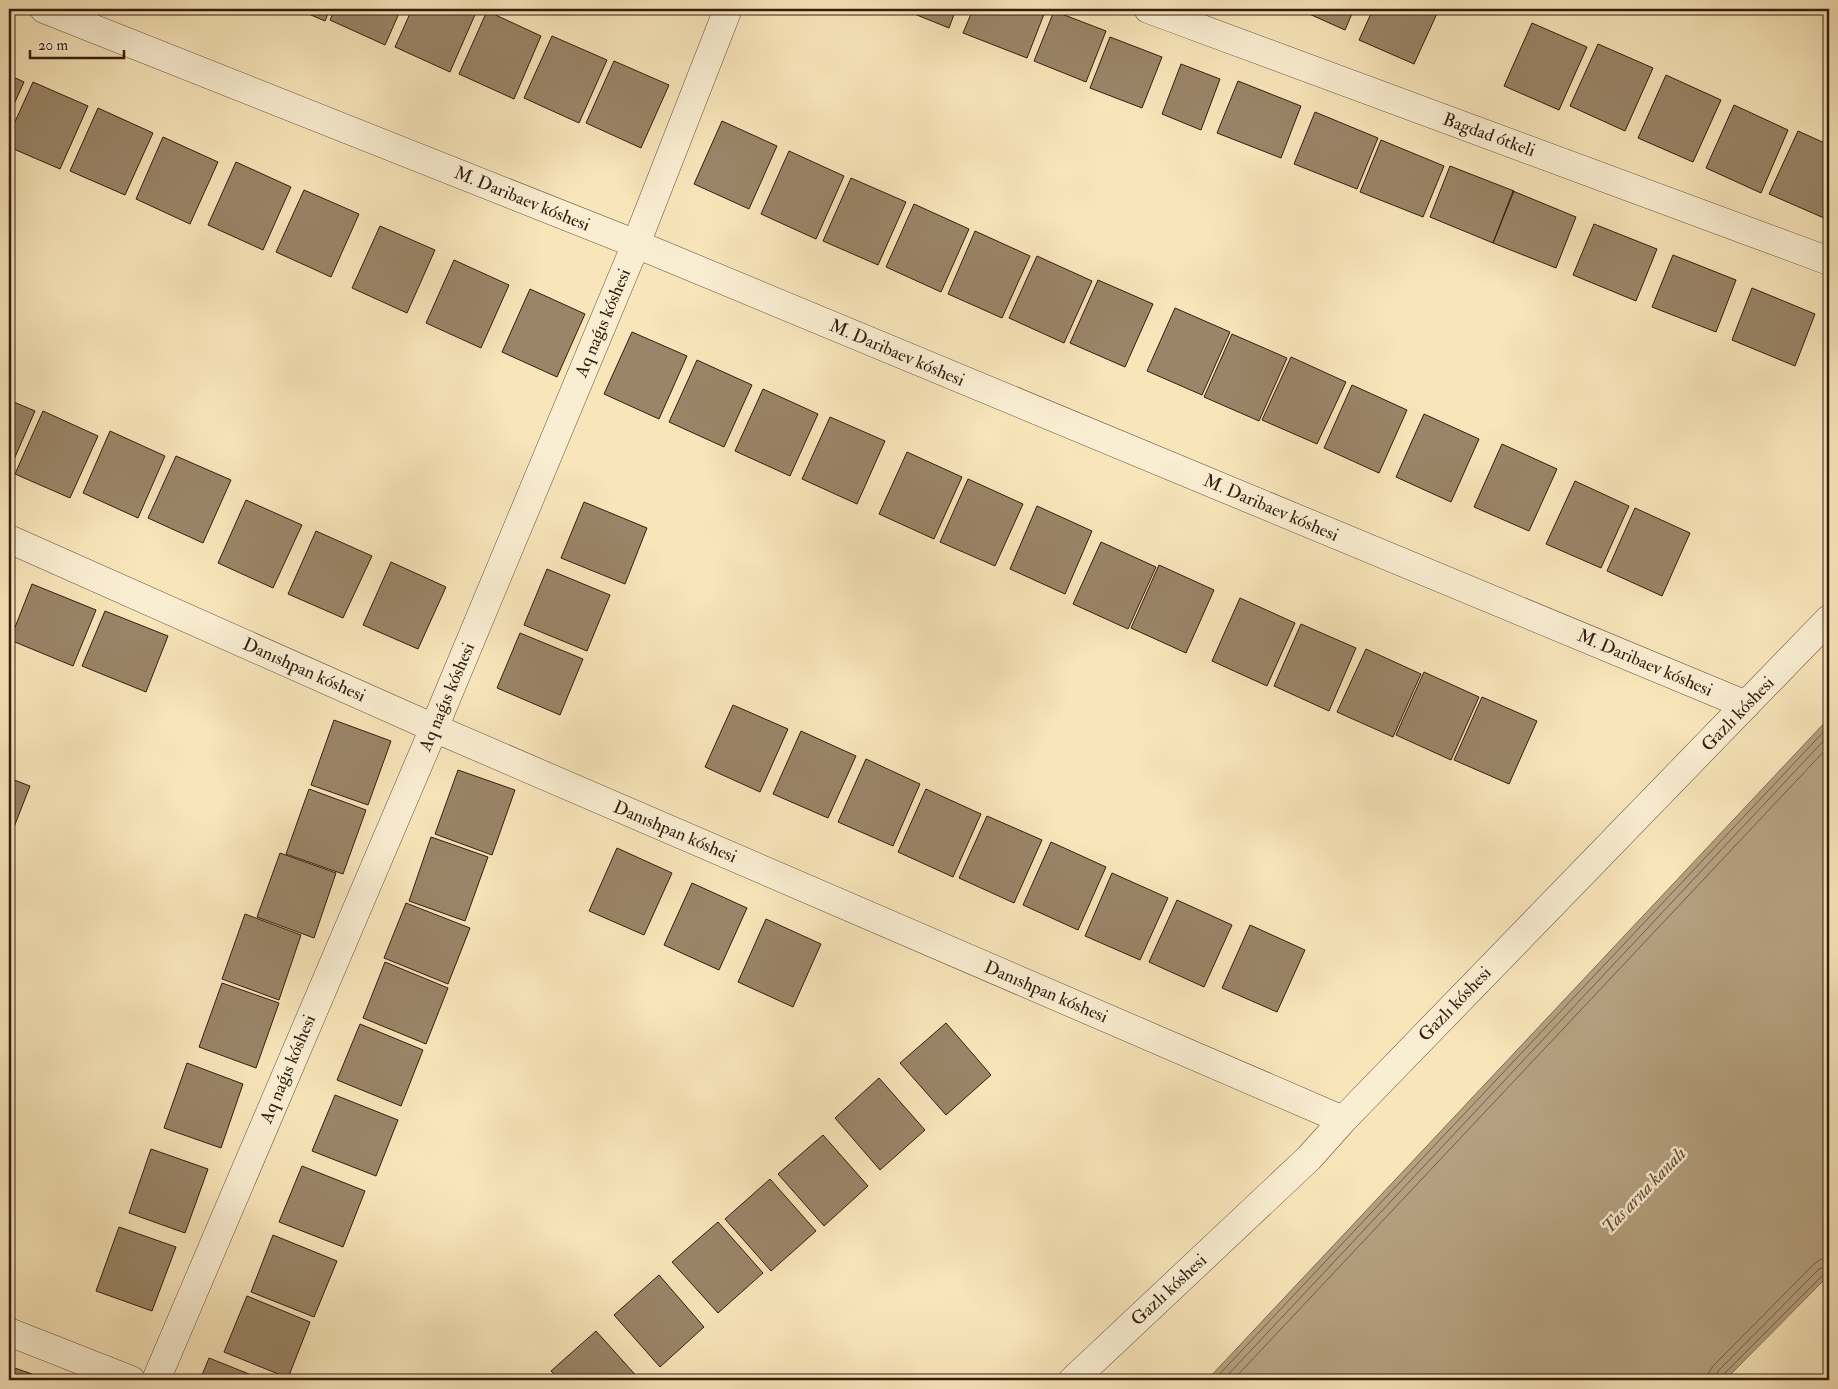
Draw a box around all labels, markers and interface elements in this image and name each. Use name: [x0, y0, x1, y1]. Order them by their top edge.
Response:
scale bar: [30, 28, 124, 60]
text: 20 m: [38, 36, 68, 55]
street label: Bagdad ótkeli: [1440, 108, 1539, 162]
street label: M. Daribaev kóshesi: [451, 161, 593, 237]
street label: Aq naǵıs kóshesi: [569, 265, 636, 382]
street label: M. Daribaev kóshesi: [826, 314, 968, 392]
street label: M. Daribaev kóshesi: [1200, 469, 1342, 547]
street label: M. Daribaev kóshesi: [1574, 624, 1716, 702]
street label: Danıshpan kóshesi: [239, 633, 369, 707]
street label: Aq naǵıs kóshesi: [413, 639, 480, 756]
street label: Gazlı kóshesi: [1697, 672, 1780, 756]
street label: Danıshpan kóshesi: [610, 796, 741, 868]
street label: Danıshpan kóshesi: [981, 956, 1112, 1028]
street label: Gazlı kóshesi: [1414, 962, 1497, 1046]
street label: Aq naǵıs kóshesi: [254, 1011, 321, 1128]
water label: Tas arna kanalı: [1597, 1142, 1691, 1238]
street label: Gazlı kóshesi: [1126, 1249, 1212, 1331]

